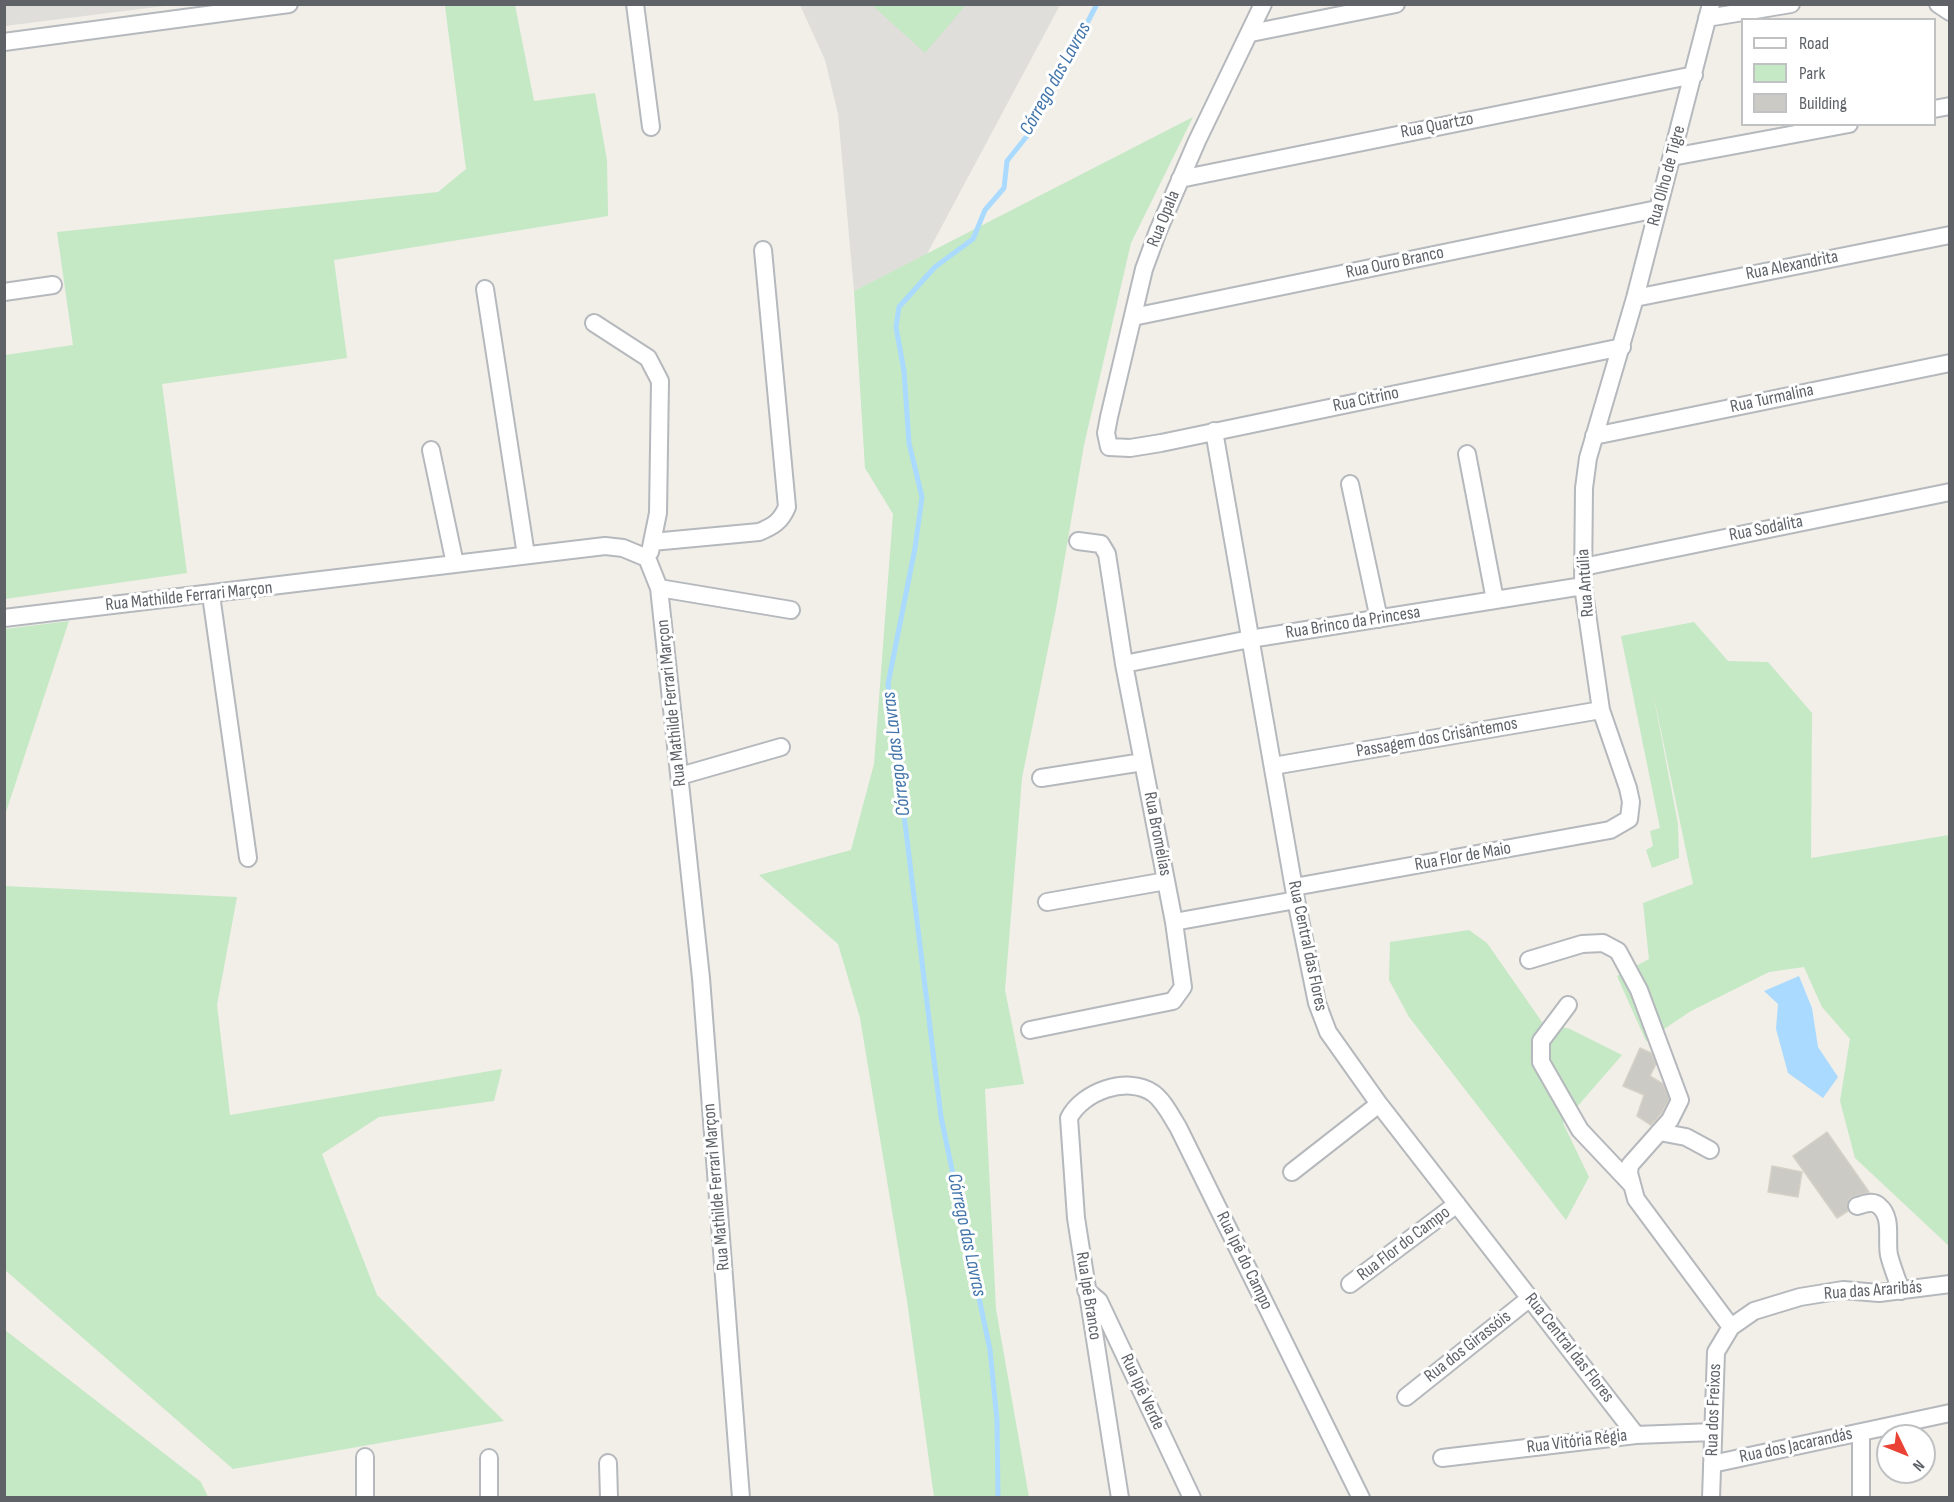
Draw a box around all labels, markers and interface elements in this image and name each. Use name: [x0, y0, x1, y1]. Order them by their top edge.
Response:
water label: Córrego das Lavras: [1015, 18, 1097, 140]
legend: [1741, 18, 1936, 126]
text: Road: [1799, 33, 1829, 54]
text: Park: [1799, 63, 1825, 84]
text: Building: [1799, 93, 1847, 114]
street label: Rua Quartzo: [1399, 108, 1475, 144]
street label: Rua Olho de Tigre: [1643, 123, 1691, 229]
street label: Rua Opala: [1143, 188, 1185, 250]
street label: Rua Ouro Branco: [1344, 242, 1446, 284]
street label: Rua Alexandrita: [1744, 246, 1840, 286]
street label: Rua Turmalina: [1728, 380, 1816, 418]
street label: Rua Citrino: [1331, 382, 1401, 418]
street label: Rua Sodalita: [1727, 511, 1805, 547]
street label: Rua Antúlia: [1573, 548, 1599, 618]
street label: Rua Mathilde Ferrari Marçon: [104, 577, 274, 617]
street label: Rua Brinco da Princesa: [1284, 602, 1422, 644]
street label: Rua Mathilde Ferrari Marçon: [652, 618, 692, 788]
water label: Córrego das Lavras: [877, 690, 917, 818]
street label: Passagem dos Crisântemos: [1355, 713, 1519, 763]
street label: Rua Bromélias: [1138, 790, 1176, 878]
street label: Rua Flor de Maio: [1413, 838, 1513, 876]
street label: Rua Central das Flores: [1283, 879, 1331, 1013]
street label: Rua Mathilde Ferrari Marçon: [699, 1103, 735, 1271]
water label: Córrego das Lavras: [941, 1171, 991, 1299]
street label: Rua Flor do Campo: [1353, 1202, 1455, 1286]
street label: Rua Ipê do Campo: [1211, 1208, 1277, 1314]
street label: Rua Ipê Branco: [1070, 1250, 1106, 1342]
street label: Rua das Araribás: [1823, 1277, 1923, 1305]
street label: Rua Central das Flores: [1520, 1289, 1618, 1407]
street label: Rua dos Girassóis: [1420, 1306, 1516, 1388]
street label: Rua Ipê Verde: [1115, 1351, 1169, 1433]
street label: Rua dos Freixos: [1702, 1363, 1726, 1457]
street label: Rua dos Jacarandás: [1738, 1423, 1854, 1469]
north arrow: [1876, 1424, 1936, 1484]
street label: Rua Vitória Régia: [1526, 1425, 1628, 1459]
text: N: [1908, 1456, 1928, 1475]

